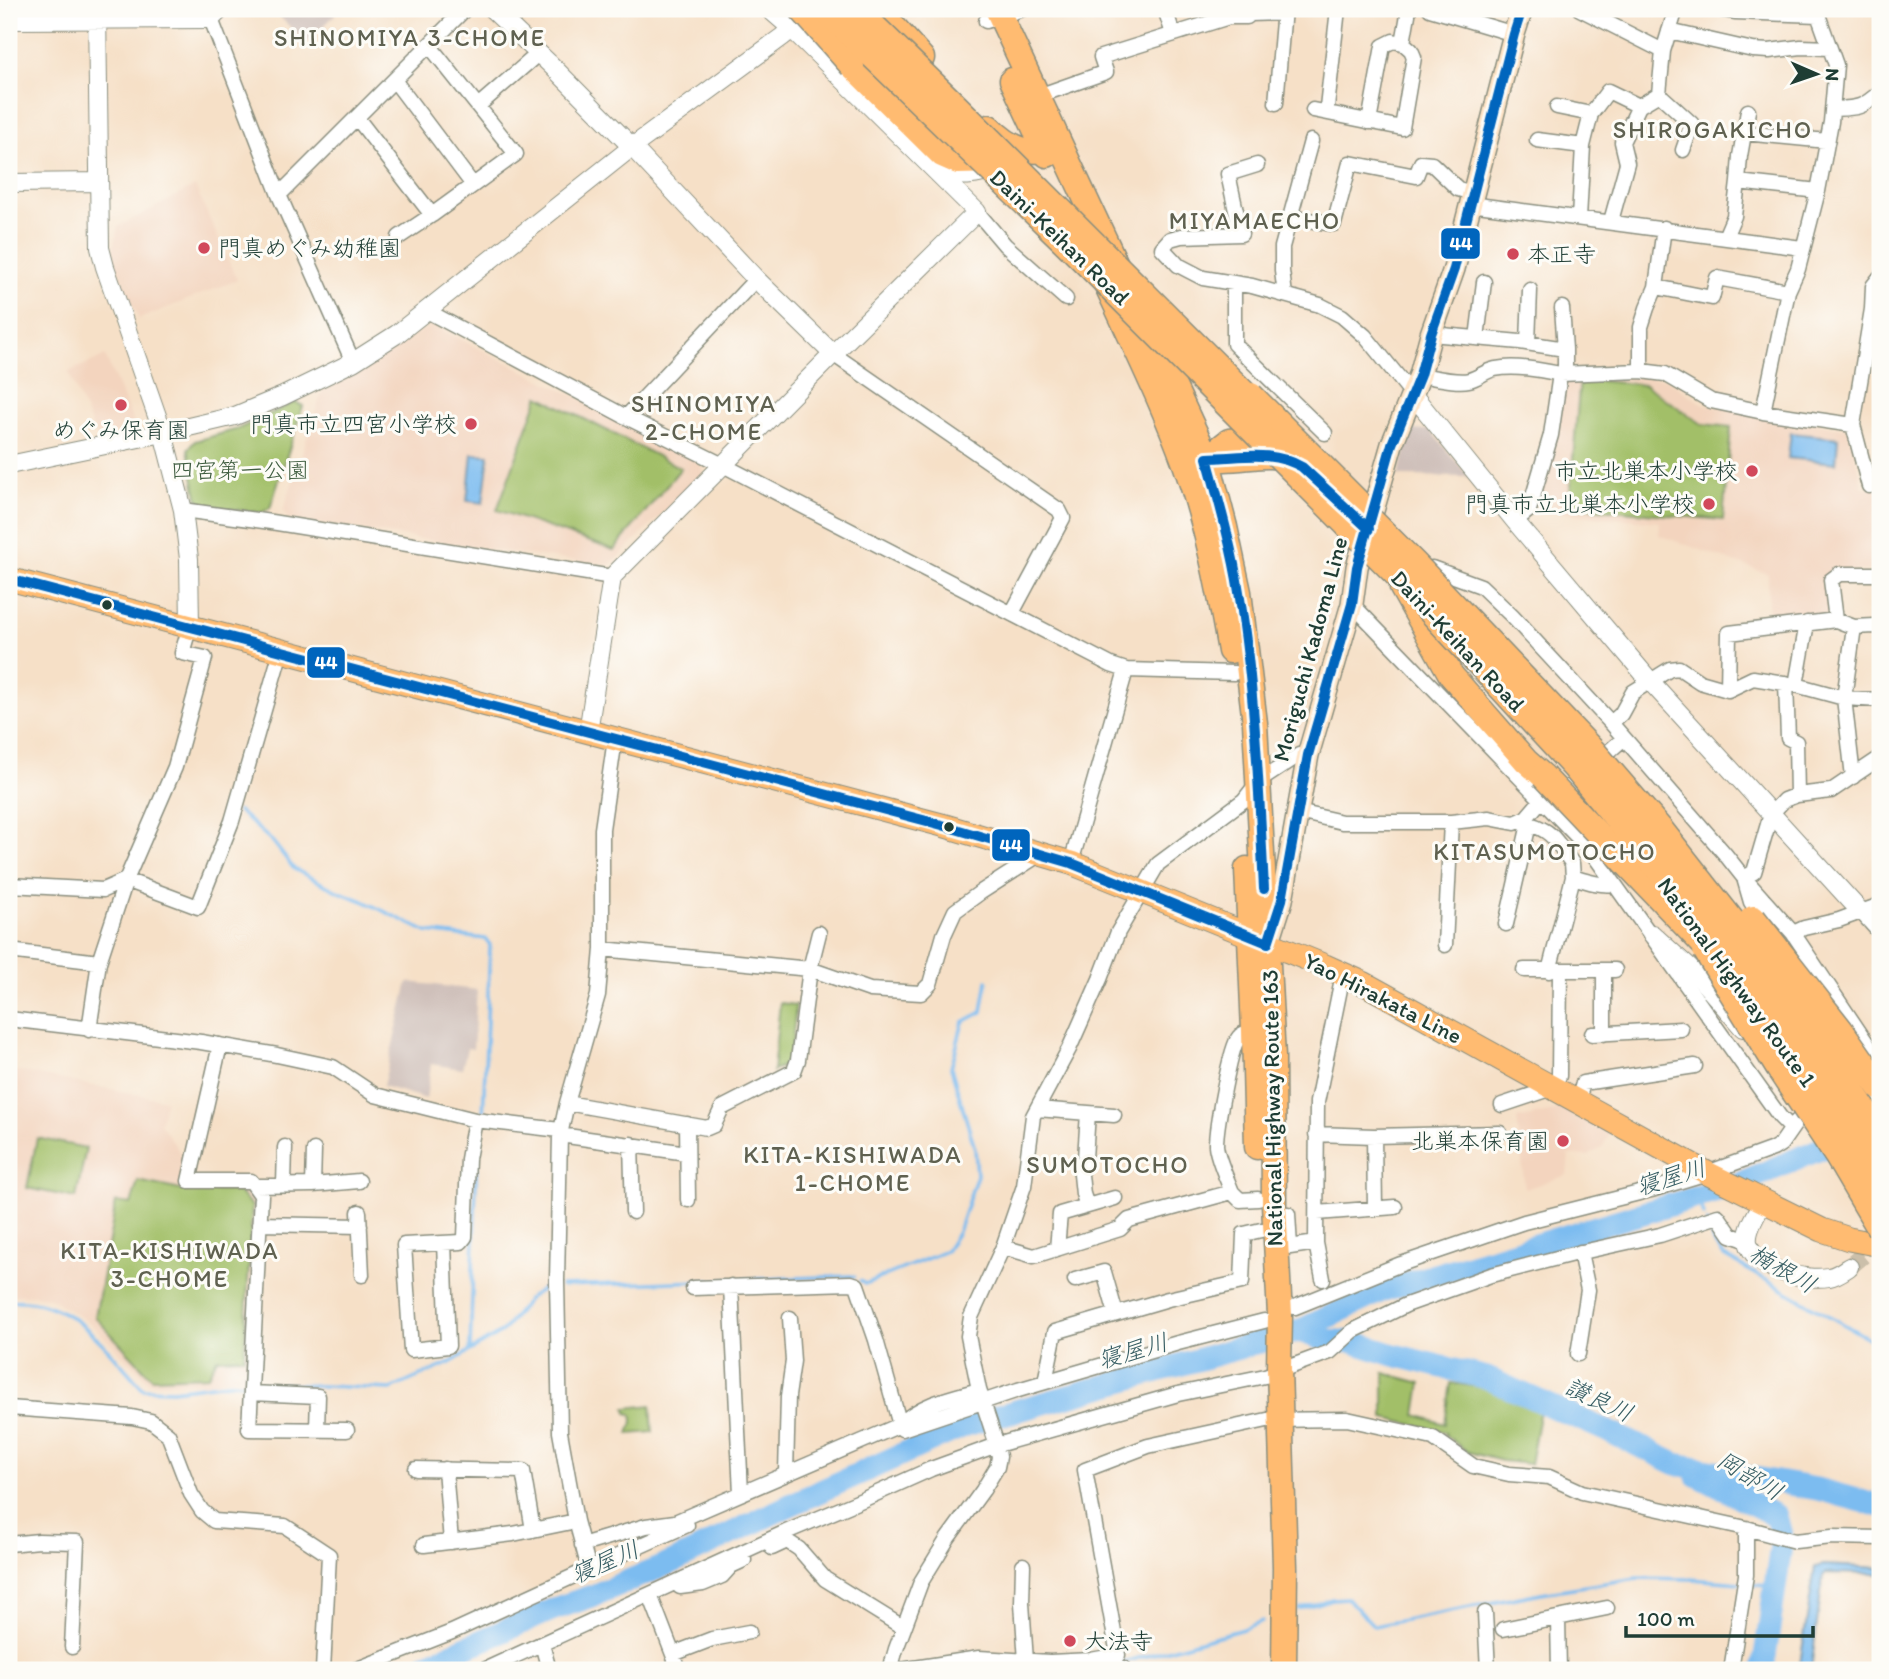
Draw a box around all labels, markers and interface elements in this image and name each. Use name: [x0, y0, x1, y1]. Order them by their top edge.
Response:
district label: SHINOMIYA 3-CHOME: [274, 23, 546, 52]
north arrow: [1780, 38, 1850, 108]
text: N: [1821, 68, 1844, 81]
district label: SHIROGAKICHO: [1613, 115, 1813, 144]
street label: Daini-Keihan Road: [984, 163, 1136, 311]
district label: MIYAMAECHO: [1169, 206, 1341, 235]
line badge: 44: [1440, 227, 1481, 260]
text: 44: [1450, 232, 1473, 255]
place label: 門真めぐみ幼稚園: [218, 234, 401, 262]
marker: 門真めぐみ幼稚園: [196, 240, 212, 256]
place label: 本正寺: [1527, 240, 1596, 268]
marker: 本正寺: [1505, 246, 1521, 262]
district label: SHINOMIYA 2-CHOME: [631, 389, 777, 446]
marker: めぐみ保育園: [113, 397, 129, 413]
place label: 門真市立四宮小学校: [250, 410, 457, 438]
place label: めぐみ保育園: [52, 416, 190, 444]
marker: 門真市立四宮小学校: [463, 416, 479, 432]
park label: 四宮第一公園: [171, 456, 309, 484]
place label: 市立北巣本小学校: [1554, 457, 1738, 485]
marker: 市立北巣本小学校: [1744, 463, 1760, 479]
place label: 門真市立北巣本小学校: [1465, 490, 1695, 518]
marker: 門真市立北巣本小学校: [1701, 496, 1717, 512]
street label: Moriguchi Kadoma Line: [1266, 533, 1354, 765]
street label: Daini-Keihan Road: [1385, 564, 1531, 718]
unlabelled marker: [100, 598, 114, 612]
line badge: 44: [306, 646, 346, 679]
text: 44: [315, 651, 338, 674]
unlabelled marker: [942, 820, 956, 834]
line badge: 44: [991, 828, 1031, 862]
text: 44: [1000, 834, 1023, 857]
district label: KITASUMOTOCHO: [1433, 837, 1657, 866]
street label: National Highway Route 1: [1652, 872, 1823, 1092]
street label: Yao Hirakata Line: [1299, 946, 1467, 1050]
street label: National Highway Route 163: [1256, 969, 1288, 1247]
place label: 北巣本保育園: [1411, 1127, 1549, 1155]
marker: 北巣本保育園: [1555, 1133, 1571, 1149]
district label: KITA-KISHIWADA 1-CHOME: [743, 1140, 963, 1197]
district label: SUMOTOCHO: [1026, 1150, 1190, 1179]
water label: 寝屋川: [1632, 1152, 1710, 1201]
district label: KITA-KISHIWADA 3-CHOME: [60, 1236, 280, 1293]
water label: 楠根川: [1745, 1238, 1822, 1299]
water label: 寝屋川: [1094, 1327, 1171, 1374]
water label: 讃良川: [1560, 1371, 1638, 1428]
water label: 岡部川: [1712, 1445, 1789, 1507]
water label: 寝屋川: [566, 1534, 644, 1589]
scale bar: [1626, 1595, 1814, 1639]
text: 100 m: [1637, 1606, 1695, 1631]
place label: 大法寺: [1084, 1627, 1153, 1655]
marker: 大法寺: [1062, 1633, 1078, 1649]

